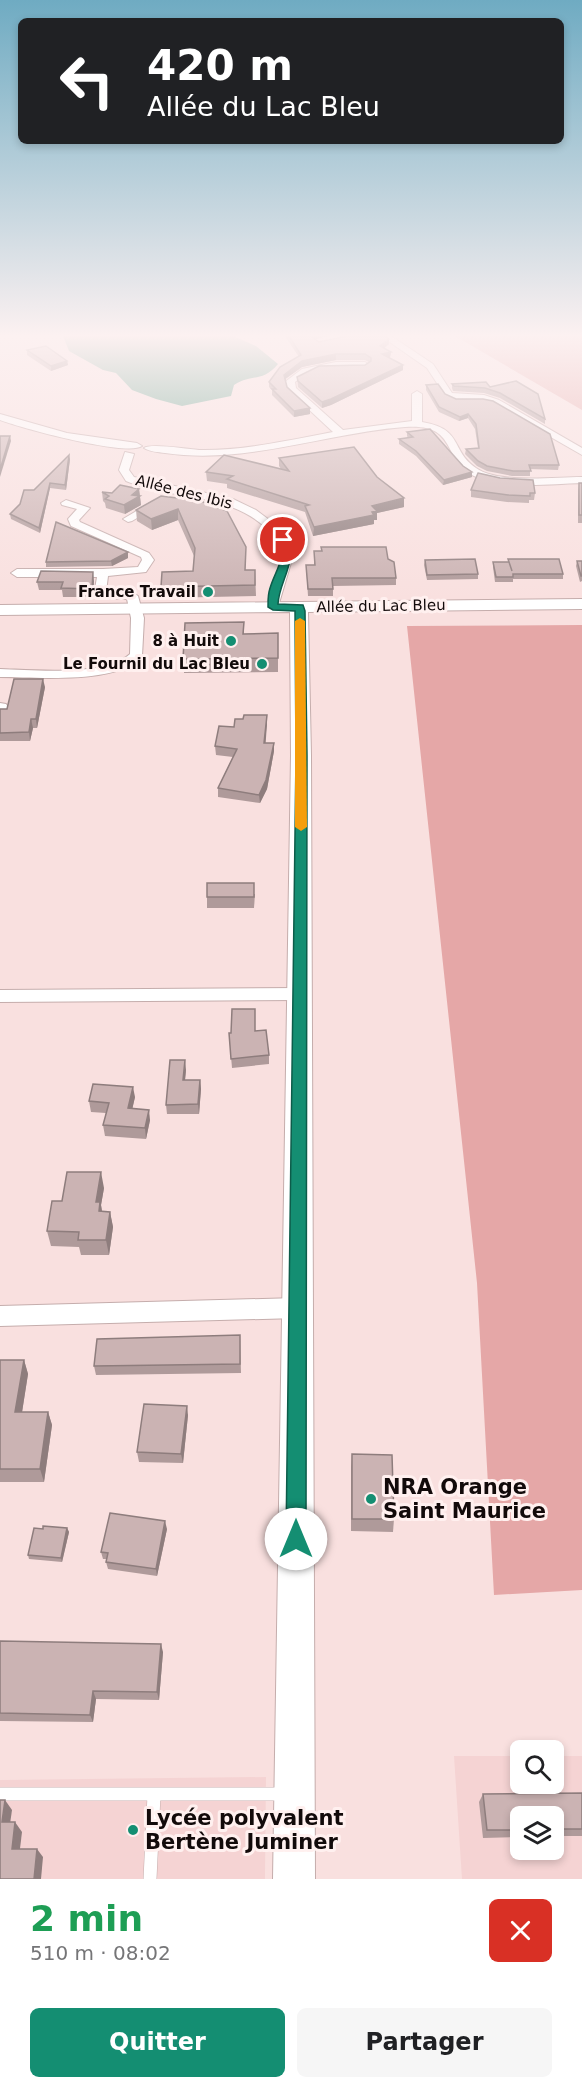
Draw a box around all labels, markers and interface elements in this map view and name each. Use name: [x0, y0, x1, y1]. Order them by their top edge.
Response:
text: 420 m: [147, 41, 293, 90]
icon: left: [48, 42, 126, 120]
text: Allée du Lac Bleu: [147, 91, 380, 122]
street label: Allée des Ibis: [134, 471, 234, 513]
pin: [257, 514, 308, 565]
icon: arrive: [266, 523, 299, 556]
place label: France Travail: [78, 583, 196, 601]
marker: France Travail: [201, 585, 215, 599]
street label: Allée du Lac Bleu: [316, 596, 446, 616]
place label: 8 à Huit: [152, 632, 219, 650]
marker: 8 à Huit: [224, 634, 238, 648]
place label: Le Fournil du Lac Bleu: [63, 655, 250, 673]
marker: Le Fournil du Lac Bleu: [255, 657, 269, 671]
place label: NRA Orange Saint Maurice: [383, 1475, 546, 1523]
marker: NRA Orange Saint Maurice: [364, 1492, 378, 1506]
position arrow: [264, 1507, 328, 1571]
map controls: [510, 1740, 564, 1860]
button: search: [510, 1740, 564, 1794]
place label: Lycée polyvalent Bertène Juminer: [145, 1806, 344, 1854]
button: layers: [510, 1806, 564, 1860]
marker: Lycée polyvalent Bertène Juminer: [126, 1823, 140, 1837]
text: 2 min: [30, 1898, 143, 1939]
button: close: [489, 1899, 552, 1962]
text: 510 m · 08:02: [30, 1941, 171, 1965]
button: Quitter: [30, 2008, 285, 2077]
button: Partager: [297, 2008, 552, 2077]

